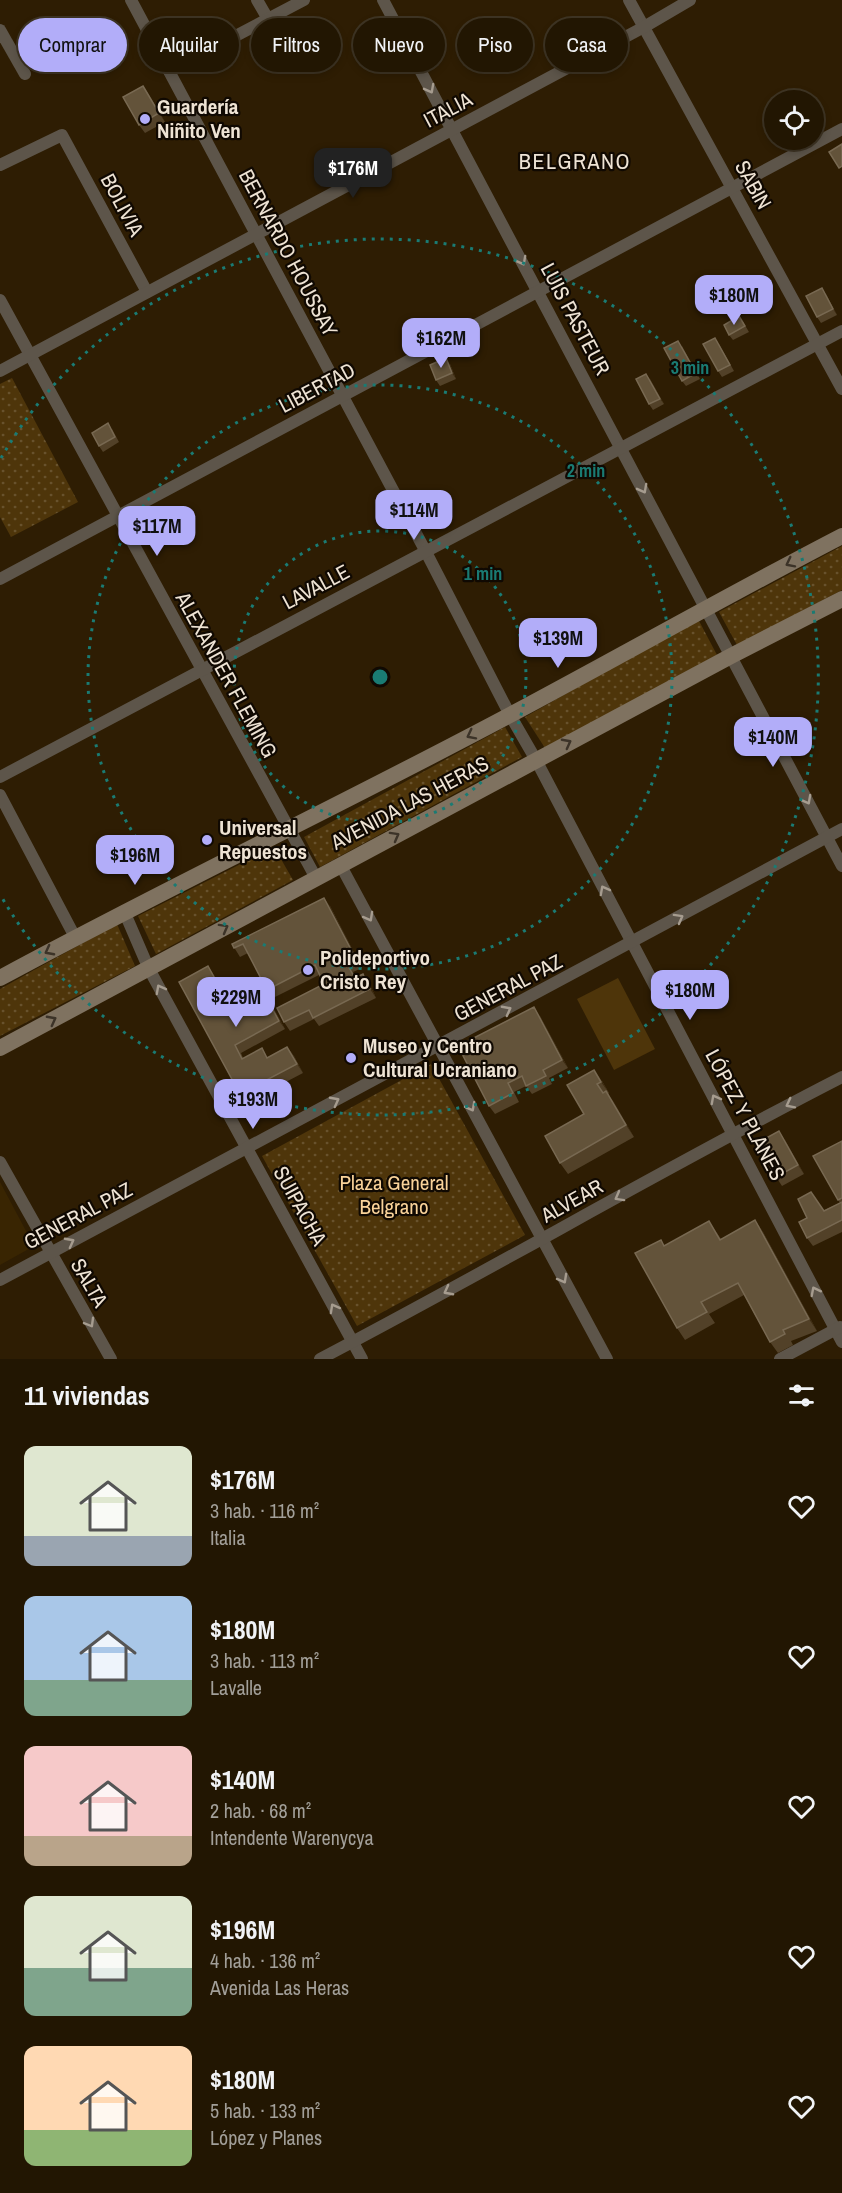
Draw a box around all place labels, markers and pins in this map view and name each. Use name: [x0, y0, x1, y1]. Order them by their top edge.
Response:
place label: Guardería Niñito Ven: [157, 92, 241, 145]
marker: Guardería Niñito Ven: [138, 112, 152, 126]
pin: $176M: [311, 148, 395, 199]
pin: $180M: [692, 275, 776, 326]
pin: $162M: [399, 318, 483, 369]
pin: $114M: [372, 490, 456, 541]
pin: $117M: [115, 506, 199, 557]
pin: $139M: [516, 618, 600, 669]
centre of rings: [370, 667, 390, 687]
pin: $140M: [731, 717, 815, 768]
place label: Universal Repuestos: [219, 813, 307, 866]
marker: Universal Repuestos: [200, 833, 214, 847]
pin: $196M: [93, 835, 177, 886]
place label: Polideportivo Cristo Rey: [320, 943, 430, 996]
marker: Polideportivo Cristo Rey: [301, 963, 315, 977]
pin: $180M: [648, 970, 732, 1021]
pin: $229M: [194, 977, 278, 1028]
place label: Museo y Centro Cultural Ucraniano: [363, 1031, 517, 1084]
marker: Museo y Centro Cultural Ucraniano: [344, 1051, 358, 1065]
pin: $193M: [211, 1079, 295, 1130]

